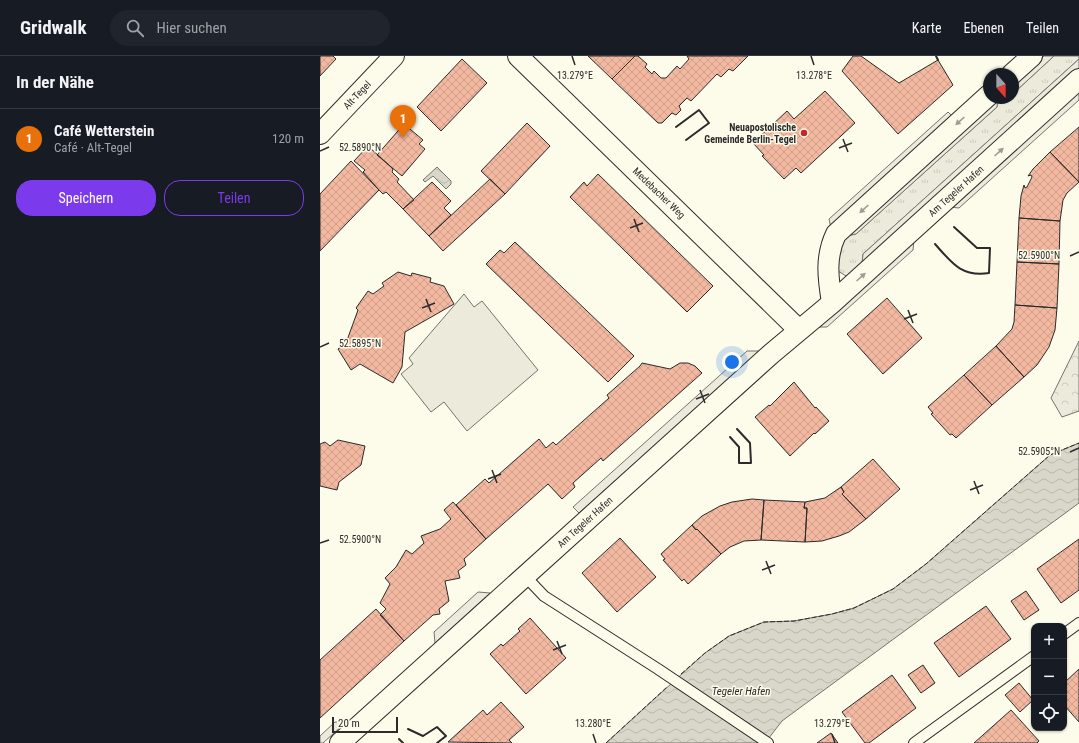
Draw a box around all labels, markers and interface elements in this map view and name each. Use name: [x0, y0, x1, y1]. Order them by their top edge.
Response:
search box: [110, 10, 390, 46]
text: Gridwalk: [20, 16, 86, 39]
icon: search: [124, 17, 146, 39]
text: Hier suchen: [156, 19, 227, 37]
text: Karte: [912, 20, 941, 36]
text: Ebenen: [963, 20, 1004, 36]
text: Teilen: [1026, 20, 1059, 36]
north arrow: [983, 68, 1019, 104]
text: 13.279°E: [557, 70, 593, 81]
text: 13.278°E: [796, 70, 832, 81]
text: In der Nähe: [16, 72, 94, 92]
street label: Alt-Tegel: [341, 79, 373, 111]
pin: 1: [390, 105, 416, 138]
one-way arrow: [955, 117, 965, 126]
text: Café Wetterstein: [54, 122, 154, 140]
place label: Neuapostolische Gemeinde Berlin-Tegel: [704, 122, 796, 145]
marker: Neuapostolische Gemeinde Berlin-Tegel: [799, 128, 809, 138]
text: 1: [26, 131, 32, 146]
text: 120 m: [272, 131, 304, 146]
text: Café · Alt-Tegel: [54, 140, 132, 155]
text: 52.5890°N: [339, 142, 381, 153]
one-way arrow: [994, 147, 1004, 157]
street label: Am Tegeler Hafen: [926, 163, 986, 219]
street label: Medebacher Weg: [631, 165, 687, 221]
button: Speichern: [16, 180, 156, 216]
button: Teilen: [164, 180, 304, 216]
one-way arrow: [859, 204, 869, 213]
text: 52.5900°N: [1018, 250, 1060, 261]
one-way arrow: [856, 272, 866, 282]
text: 52.5895°N: [339, 338, 381, 349]
your location: [722, 352, 742, 372]
text: 52.5905°N: [1018, 446, 1060, 457]
street label: Am Tegeler Hafen: [555, 494, 615, 550]
text: 52.5900°N: [339, 534, 381, 545]
map controls: [1031, 623, 1067, 731]
button: +: [1031, 623, 1067, 659]
button: −: [1031, 659, 1067, 695]
water label: Tegeler Hafen: [712, 685, 770, 698]
button: locate: [1031, 695, 1067, 731]
scale bar: [332, 715, 398, 734]
text: 20 m: [338, 717, 360, 730]
text: 13.280°E: [575, 718, 611, 729]
text: 13.279°E: [814, 718, 850, 729]

